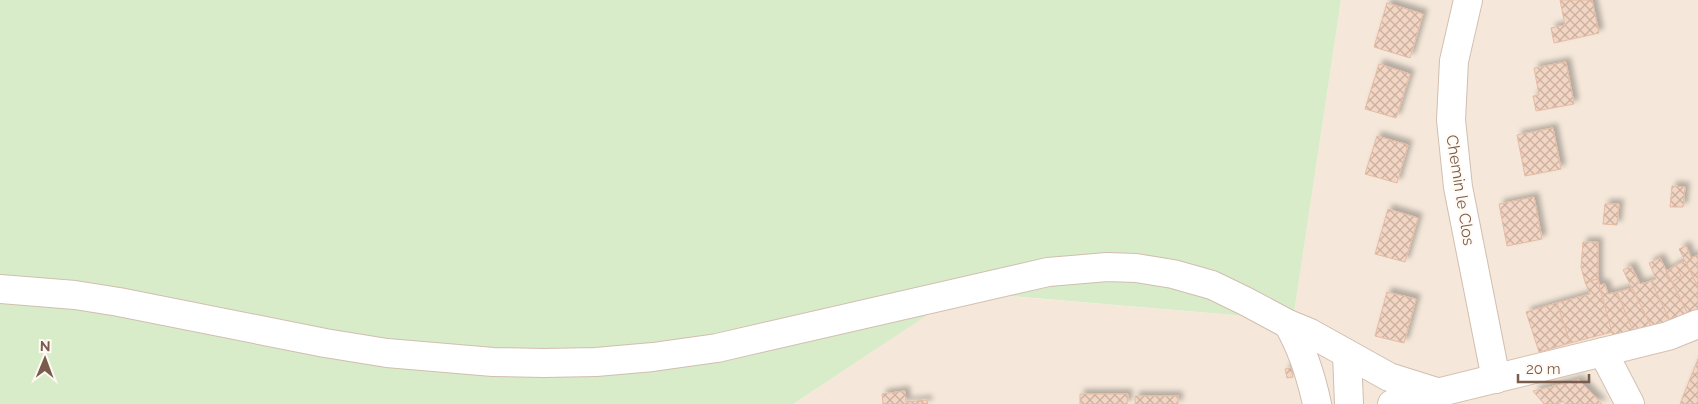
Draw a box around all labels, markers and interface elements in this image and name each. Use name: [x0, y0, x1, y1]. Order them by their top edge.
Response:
street label: Chemin le Clos: [1442, 133, 1479, 247]
north arrow: [20, 334, 70, 384]
text: N: [40, 338, 51, 354]
scale bar: [1518, 352, 1589, 384]
text: 20 m: [1526, 360, 1561, 378]

